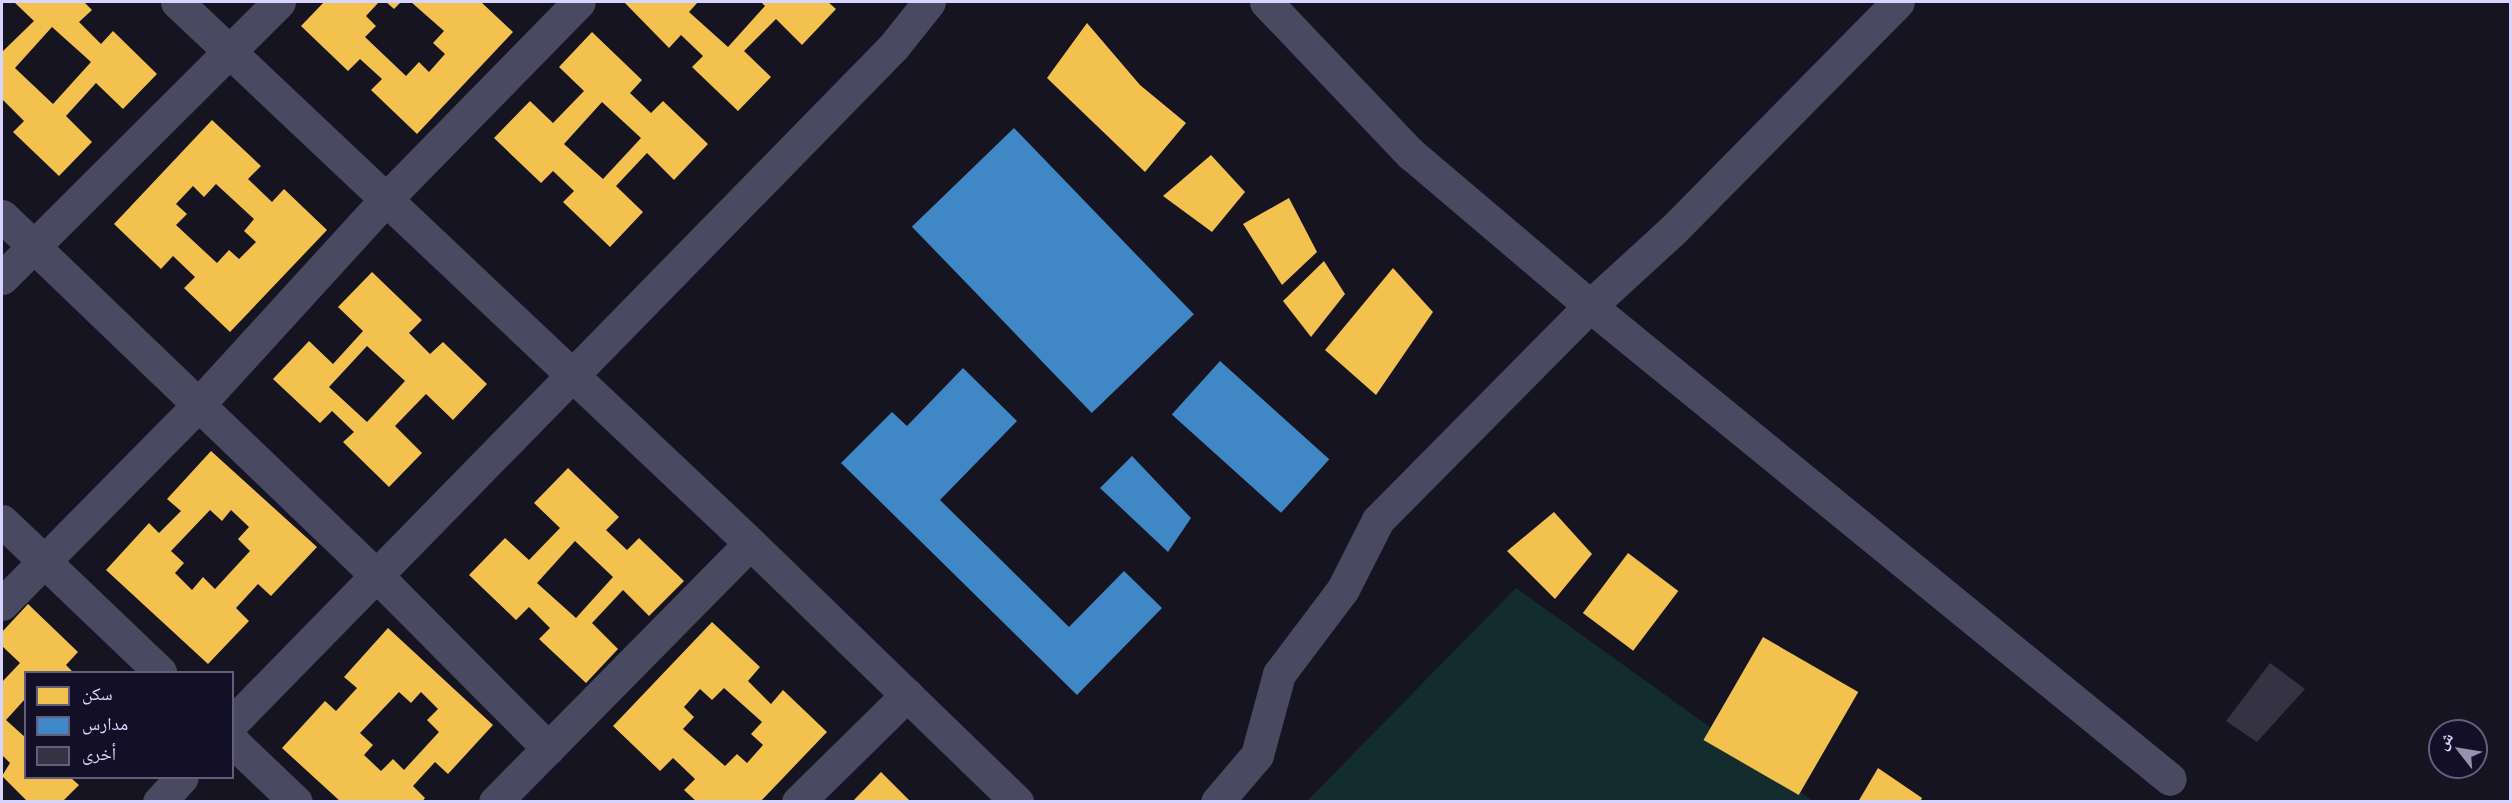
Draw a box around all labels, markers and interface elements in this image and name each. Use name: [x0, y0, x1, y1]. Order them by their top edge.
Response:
legend: [24, 671, 234, 779]
text: سكن: [82, 681, 113, 705]
text: مدارس: [82, 711, 128, 735]
north arrow: [2428, 719, 2488, 779]
text: ش: [2430, 728, 2458, 754]
text: أخرى: [82, 741, 116, 765]

